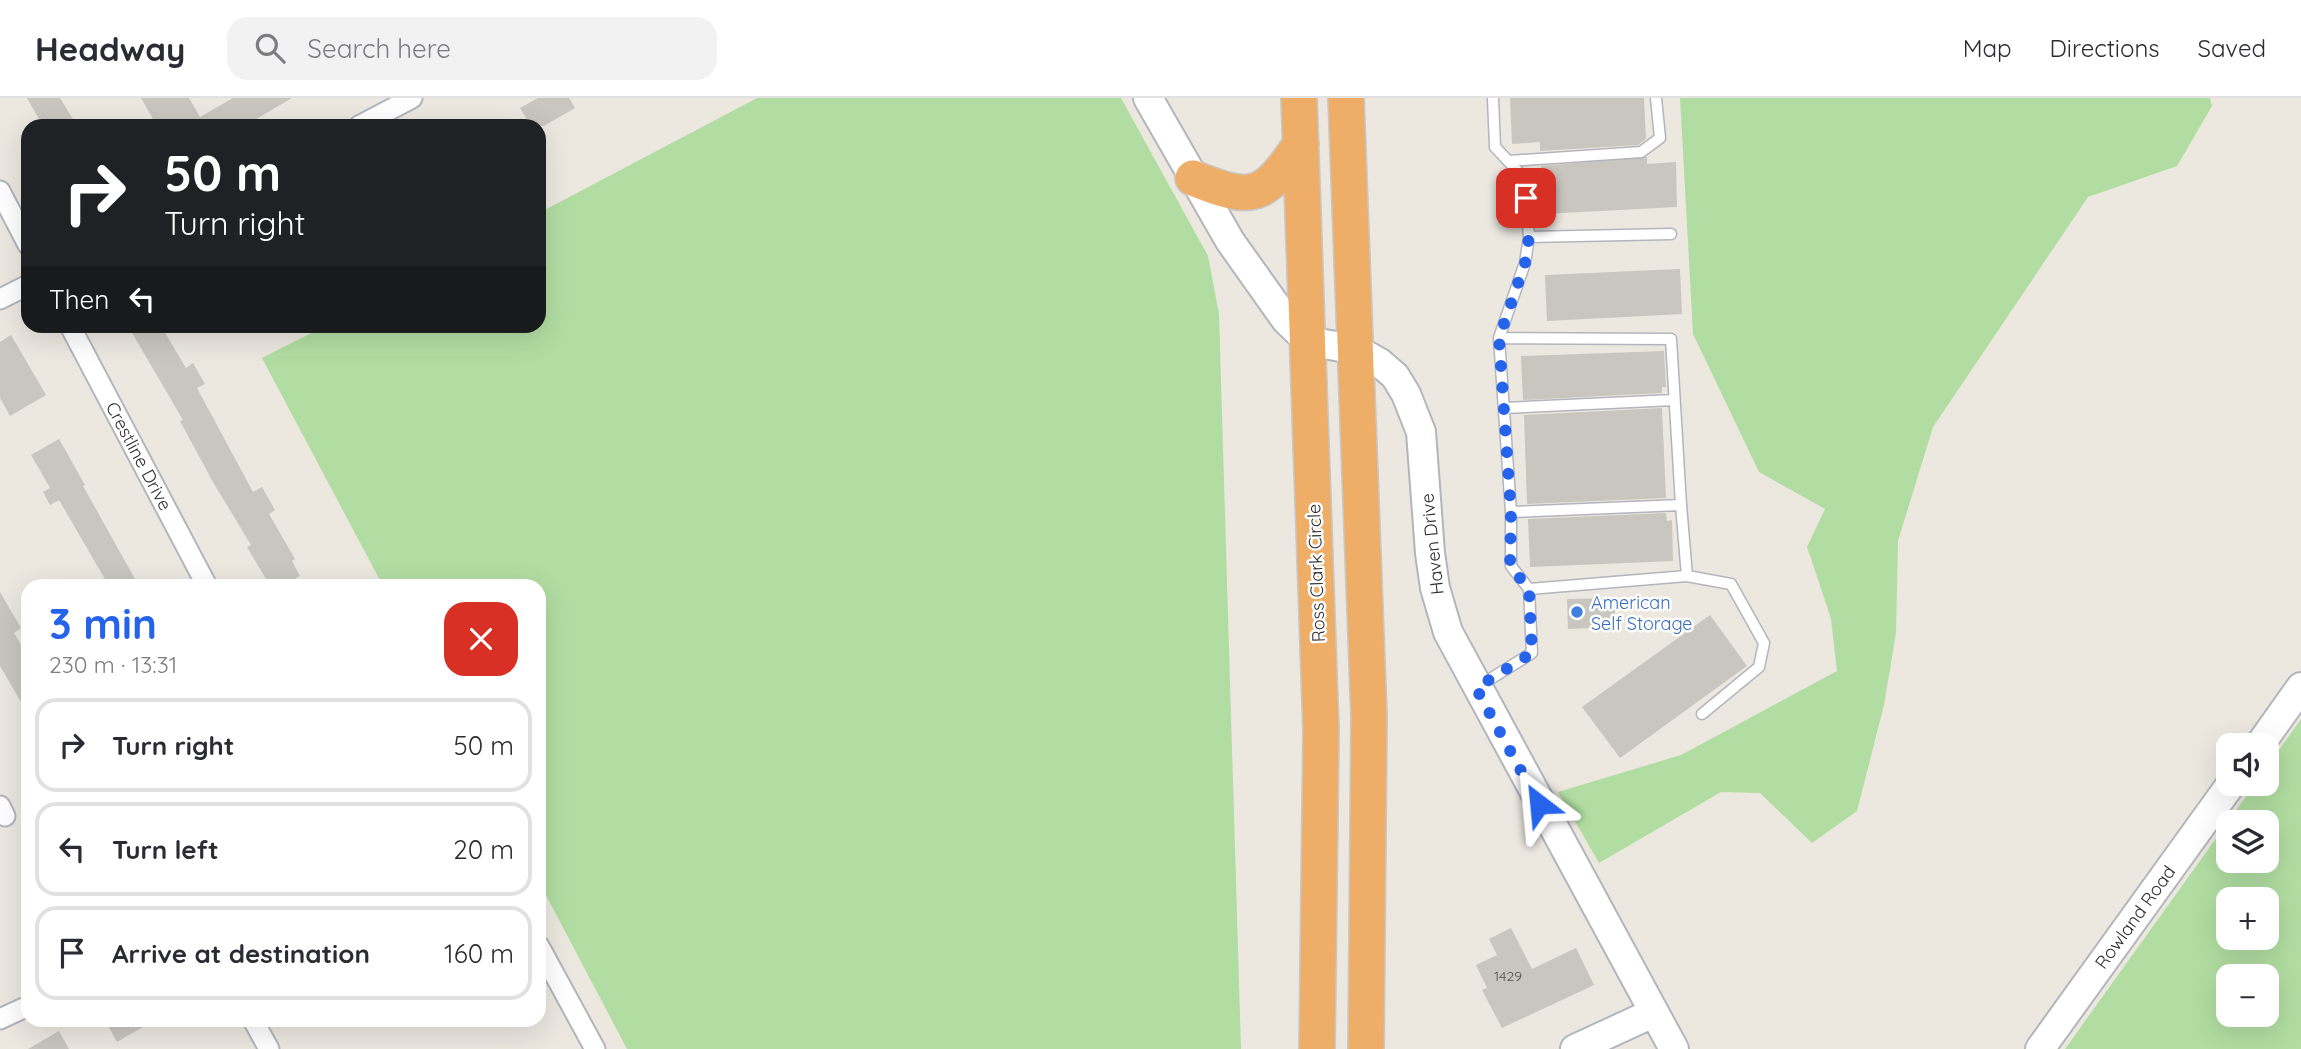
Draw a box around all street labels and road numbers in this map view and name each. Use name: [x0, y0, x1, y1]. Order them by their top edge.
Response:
street label: Crestline Drive: [101, 398, 177, 514]
street label: Haven Drive: [1415, 492, 1449, 596]
street label: Ross Clark Circle: [1302, 503, 1330, 643]
street label: Rowland Road: [2090, 861, 2180, 973]

